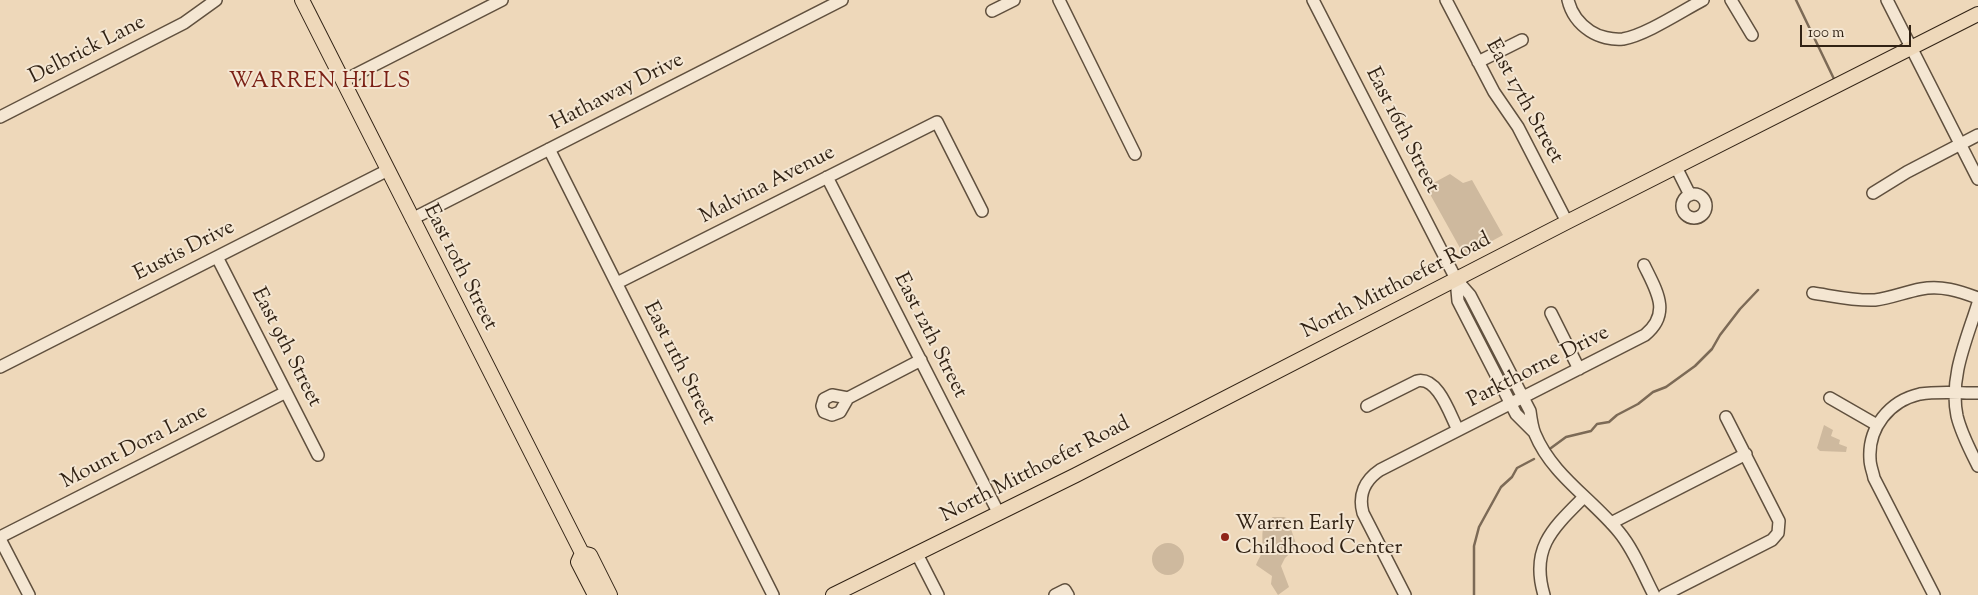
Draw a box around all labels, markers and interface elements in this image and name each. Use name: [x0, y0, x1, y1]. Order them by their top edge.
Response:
street label: Delbrick Lane: [26, 11, 150, 91]
scale bar: [1803, 15, 1914, 47]
text: 100 m: [1808, 23, 1844, 44]
street label: East 17th Street: [1478, 35, 1568, 169]
street label: Hathaway Drive: [547, 49, 689, 137]
street label: East 16th Street: [1358, 64, 1444, 198]
district label: WARREN HILLS: [227, 70, 413, 96]
street label: Malvina Avenue: [696, 141, 840, 231]
street label: East 10th Street: [416, 201, 502, 335]
street label: Eustis Drive: [131, 216, 239, 288]
street label: North Mitthoefer Road: [1298, 228, 1496, 346]
street label: East 12th Street: [887, 269, 971, 403]
street label: East 9th Street: [244, 284, 326, 412]
street label: East 11th Street: [636, 298, 720, 430]
street label: Parkthorne Drive: [1464, 321, 1614, 415]
street label: Mount Dora Lane: [58, 400, 212, 496]
street label: North Mitthoefer Road: [937, 412, 1135, 530]
place label: Warren Early Childhood Center: [1235, 512, 1402, 562]
marker: Warren Early Childhood Center: [1219, 531, 1231, 543]

